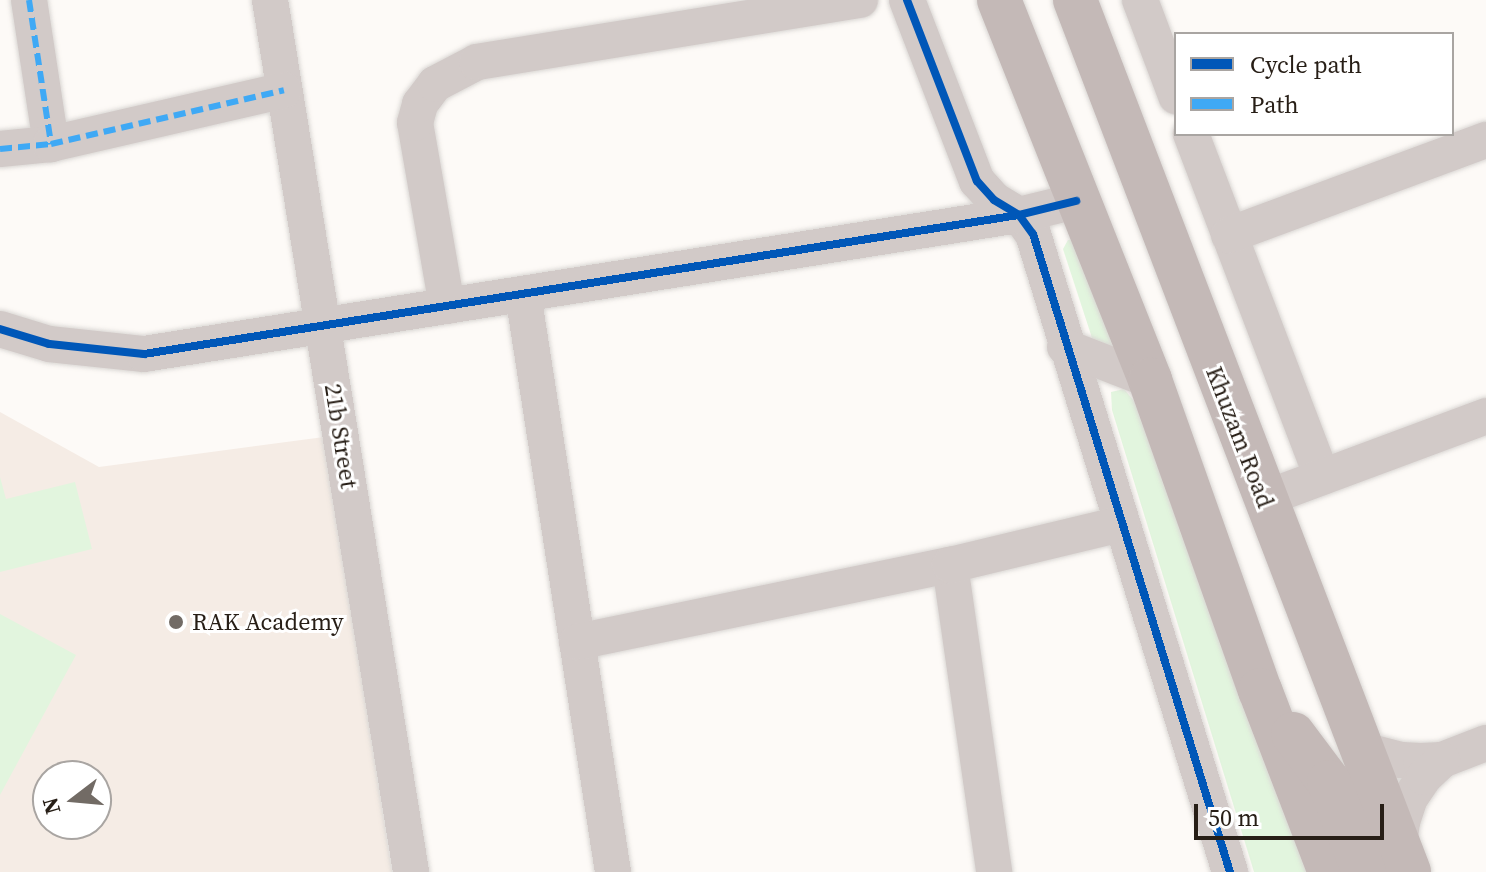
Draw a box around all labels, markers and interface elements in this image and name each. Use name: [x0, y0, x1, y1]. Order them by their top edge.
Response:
legend: [1174, 32, 1454, 136]
text: Cycle path: [1250, 48, 1362, 81]
text: Path: [1250, 88, 1299, 121]
street label: Khuzam Road: [1200, 362, 1280, 512]
street label: 21b Street: [319, 382, 363, 490]
place label: RAK Academy: [192, 608, 344, 636]
marker: RAK Academy: [167, 613, 185, 631]
north arrow: [32, 760, 112, 840]
scale bar: [1198, 788, 1388, 838]
text: N: [34, 794, 67, 818]
text: 50 m: [1208, 801, 1259, 834]

